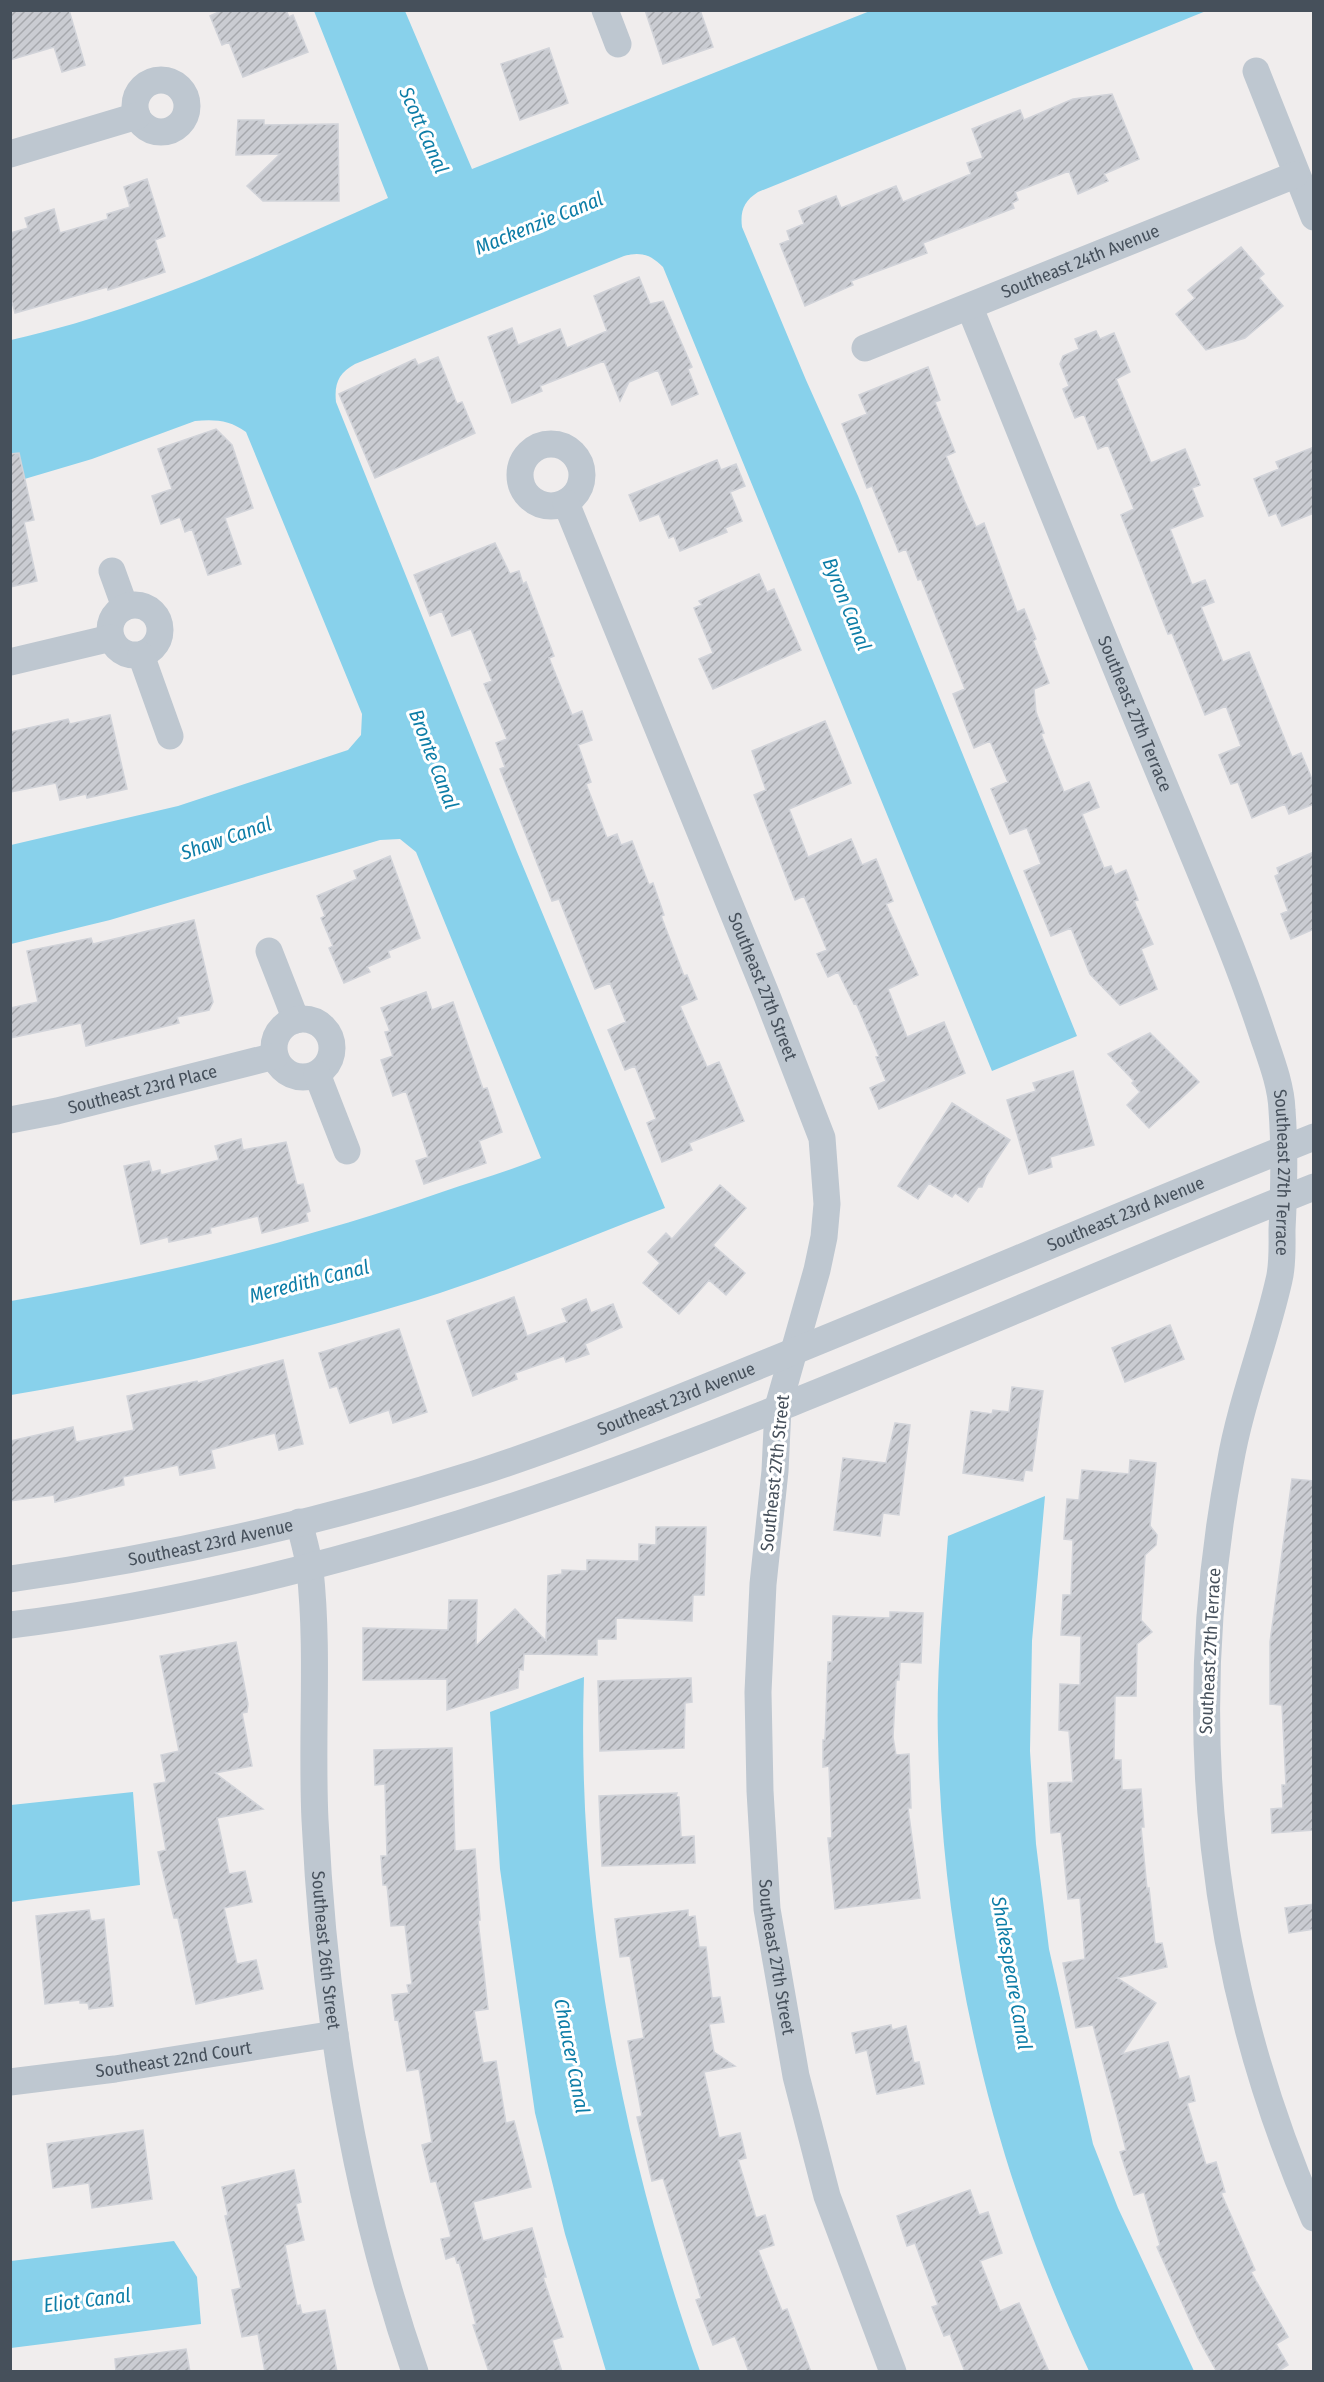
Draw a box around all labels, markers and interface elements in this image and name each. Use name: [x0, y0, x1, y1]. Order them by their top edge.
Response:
water label: Scott Canal: [394, 82, 454, 177]
water label: Mackenzie Canal: [471, 186, 607, 260]
street label: Southeast 24th Avenue: [998, 220, 1163, 303]
water label: Byron Canal: [818, 554, 876, 654]
street label: Southeast 27th Terrace: [1093, 633, 1177, 795]
water label: Bronte Canal: [404, 706, 464, 812]
water label: Shaw Canal: [177, 811, 275, 865]
street label: Southeast 27th Street: [723, 909, 802, 1064]
street label: Southeast 23rd Place: [66, 1060, 220, 1119]
street label: Southeast 27th Terrace: [1269, 1087, 1295, 1256]
street label: Southeast 23rd Avenue: [1044, 1172, 1208, 1256]
water label: Meredith Canal: [247, 1255, 371, 1307]
street label: Southeast 23rd Avenue: [594, 1357, 759, 1440]
street label: Southeast 27th Street: [756, 1393, 794, 1552]
street label: Southeast 23rd Avenue: [126, 1514, 296, 1571]
street label: Southeast 27th Terrace: [1195, 1567, 1225, 1735]
street label: Southeast 26th Street: [307, 1870, 345, 2031]
street label: Southeast 27th Street: [754, 1878, 800, 2037]
water label: Shakespeare Canal: [987, 1893, 1037, 2052]
water label: Chaucer Canal: [549, 1997, 595, 2115]
street label: Southeast 22nd Court: [94, 2036, 253, 2082]
water label: Eliot Canal: [42, 2283, 132, 2317]

